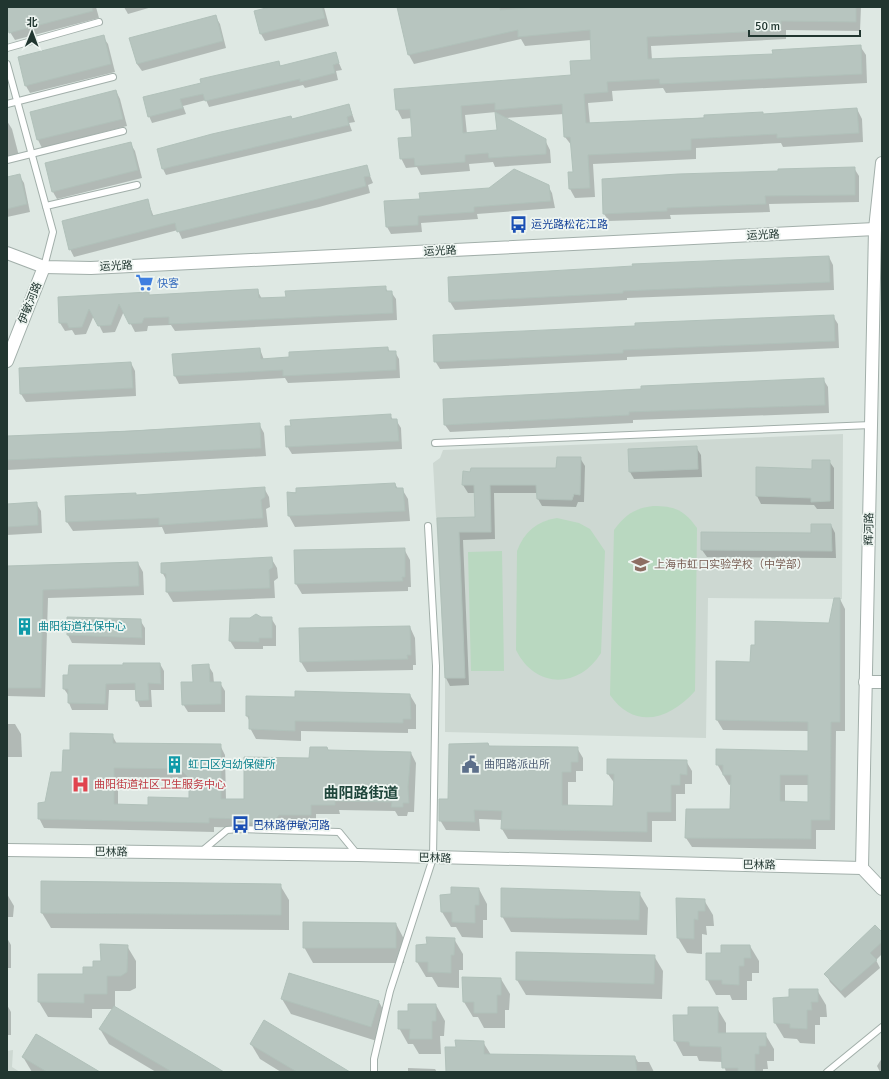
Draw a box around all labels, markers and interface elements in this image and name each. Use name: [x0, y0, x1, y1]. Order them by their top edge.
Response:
north arrow: [12, 12, 52, 52]
scale bar: [749, 12, 860, 38]
text: 北: [27, 16, 38, 29]
text: 50 m: [755, 19, 780, 34]
bus stop icon: 运光路松花江路: [508, 214, 528, 234]
place label: 运光路松花江路: [531, 218, 608, 231]
street label: 运光路: [746, 228, 780, 242]
street label: 运光路: [423, 244, 457, 258]
street label: 运光路: [99, 259, 133, 273]
supermarket icon: 快客: [134, 273, 154, 293]
place label: 快客: [157, 277, 179, 290]
street label: 伊敏河路: [16, 280, 44, 326]
street label: 辉河路: [862, 512, 876, 546]
school or university icon: 上海市虹口实验学校（中学部）: [631, 554, 651, 574]
place label: 上海市虹口实验学校（中学部）: [654, 558, 808, 571]
building icon: 曲阳街道社保中心: [15, 616, 35, 636]
place label: 曲阳街道社保中心: [38, 620, 126, 633]
building icon: 虹口区妇幼保健所: [165, 754, 185, 774]
public building icon: 曲阳路派出所: [461, 754, 481, 774]
place label: 虹口区妇幼保健所: [188, 758, 276, 771]
place label: 曲阳路派出所: [484, 758, 550, 771]
hospital icon: 曲阳街道社区卫生服务中心: [71, 774, 91, 794]
place label: 曲阳街道社区卫生服务中心: [94, 778, 226, 791]
district label: 曲阳路街道: [323, 784, 399, 802]
bus stop icon: 巴林路伊敏河路: [230, 815, 250, 835]
place label: 巴林路伊敏河路: [253, 819, 330, 832]
street label: 巴林路: [94, 845, 128, 859]
street label: 巴林路: [418, 851, 452, 865]
street label: 巴林路: [742, 858, 776, 872]

